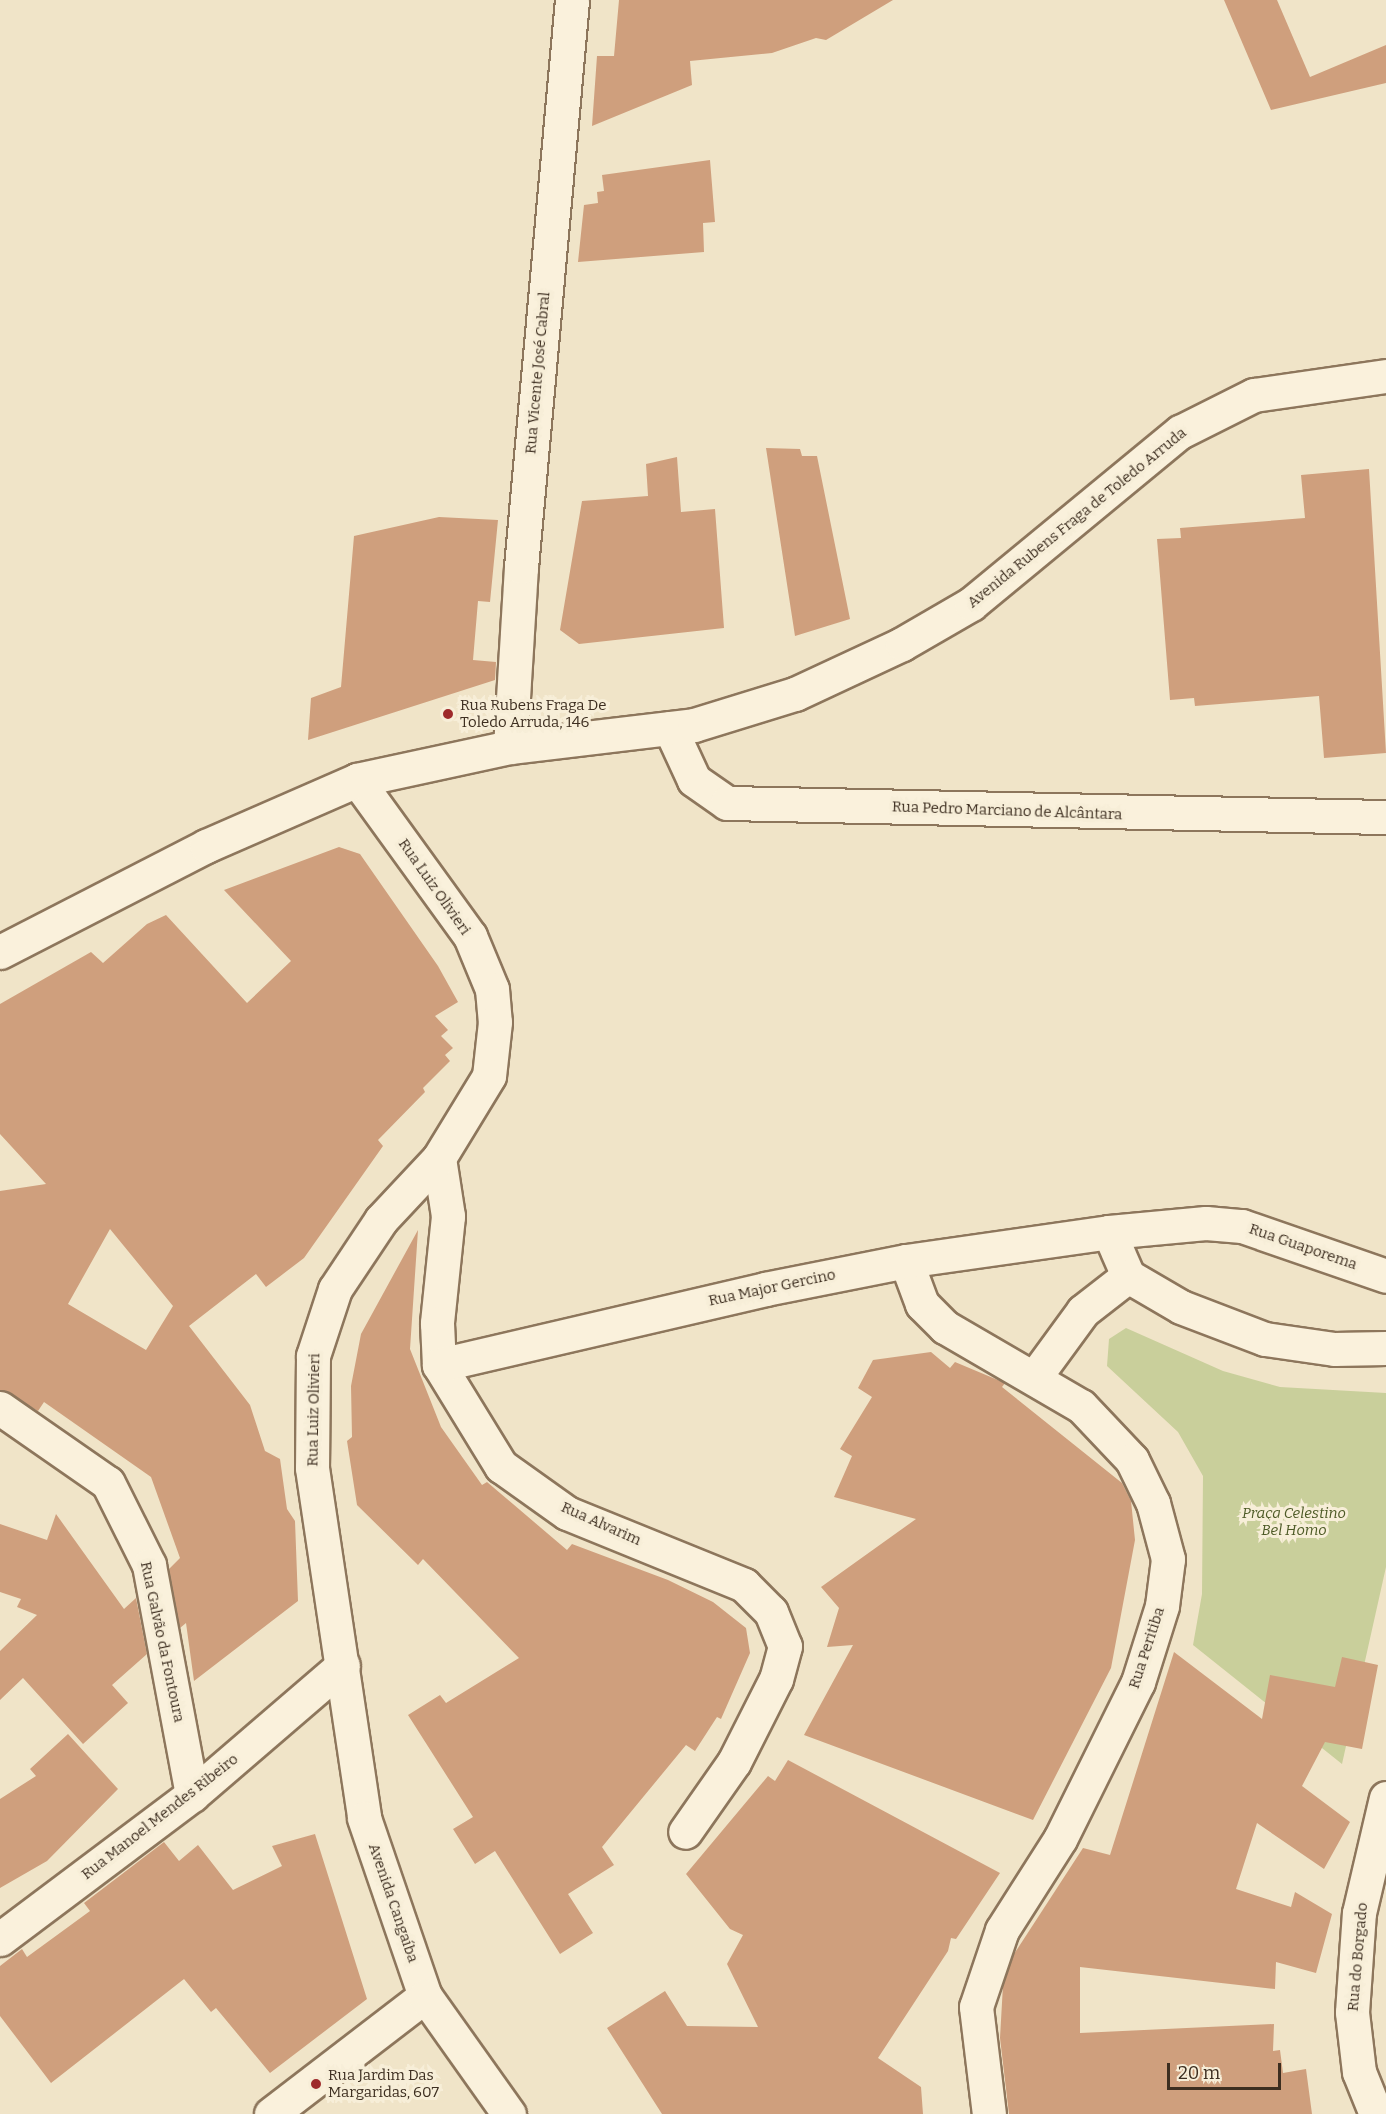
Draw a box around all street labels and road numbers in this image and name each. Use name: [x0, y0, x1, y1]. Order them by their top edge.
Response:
street label: Rua Vicente José Cabral: [522, 291, 554, 455]
street label: Avenida Rubens Fraga de Toledo Arruda: [964, 424, 1190, 612]
street label: Rua Pedro Marciano de Alcântara: [892, 798, 1122, 824]
street label: Rua Luiz Olivieri: [394, 836, 474, 938]
street label: Rua Guaporema: [1247, 1220, 1359, 1274]
street label: Rua Major Gercino: [707, 1266, 837, 1310]
street label: Rua Luiz Olivieri: [304, 1353, 324, 1467]
street label: Rua Alvarim: [558, 1498, 644, 1550]
street label: Rua Galvão da Fontoura: [136, 1560, 188, 1724]
street label: Rua Peritiba: [1125, 1605, 1169, 1691]
street label: Rua Manoel Mendes Ribeiro: [78, 1750, 242, 1884]
street label: Avenida Cangaíba: [364, 1841, 422, 1965]
street label: Rua do Borgado: [1344, 1902, 1372, 2012]

